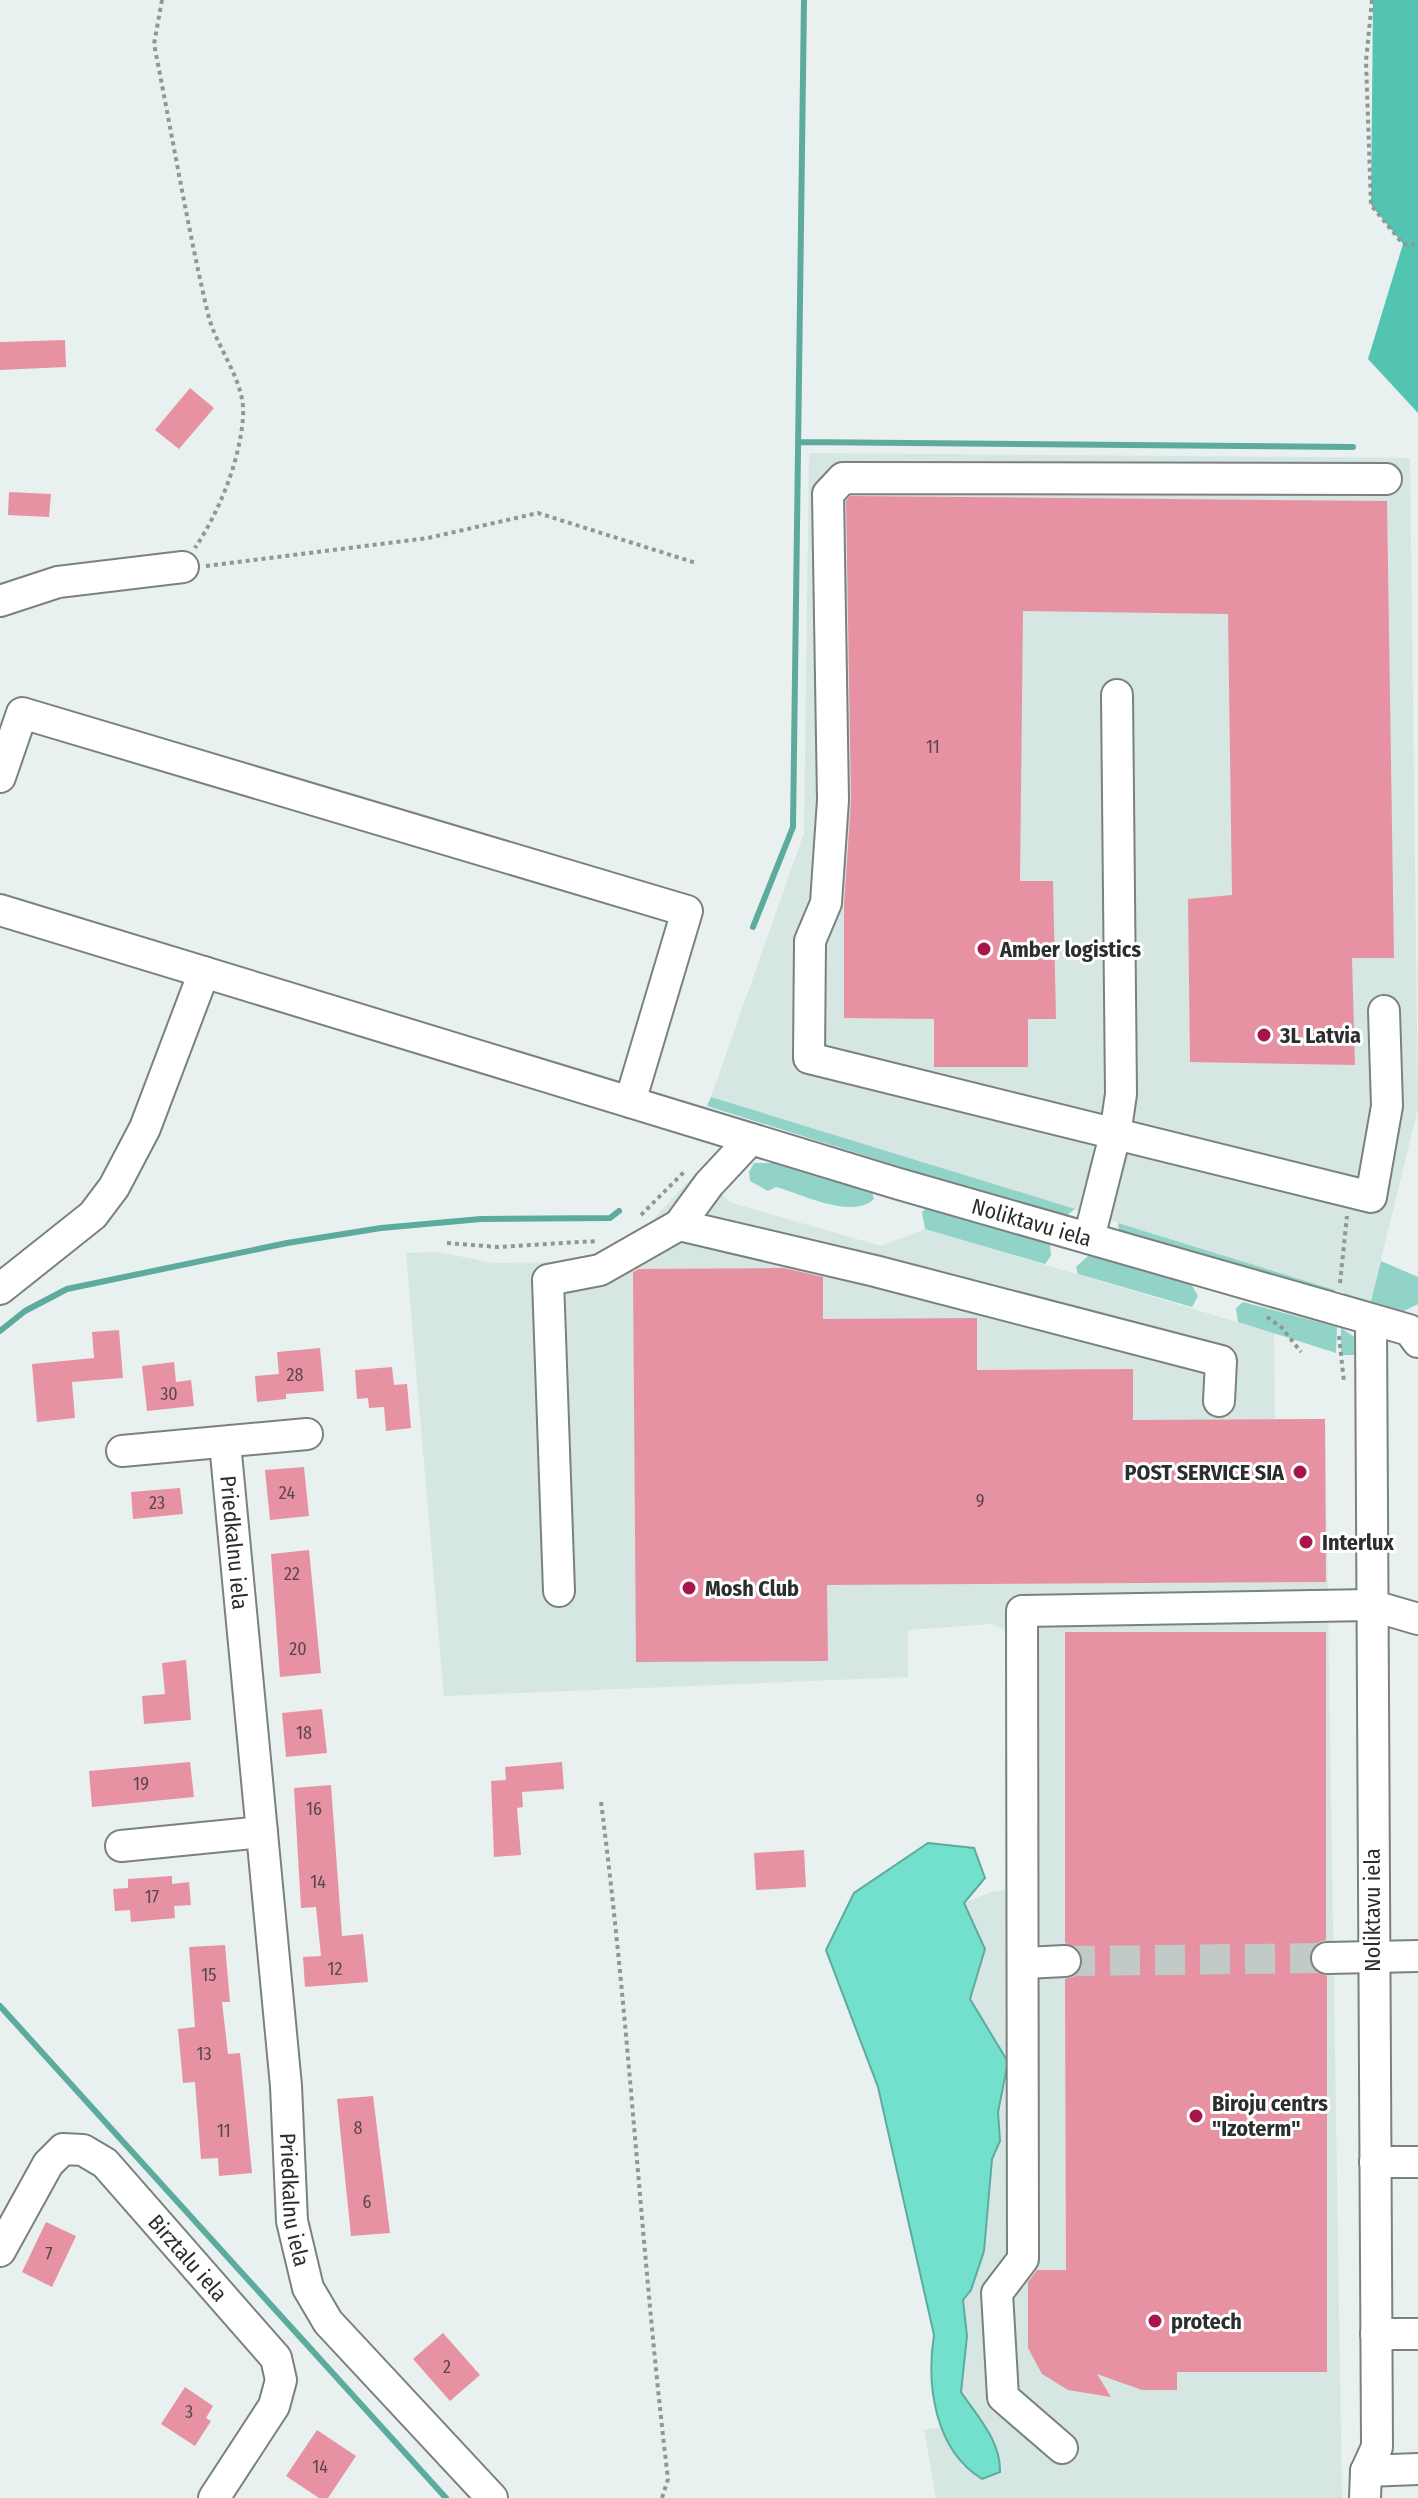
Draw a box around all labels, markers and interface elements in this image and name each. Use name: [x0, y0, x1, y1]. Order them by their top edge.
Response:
house number: 11: [926, 736, 940, 758]
place label: Amber logistics: [999, 936, 1141, 963]
marker: Amber logistics: [975, 940, 993, 958]
place label: 3L Latvia: [1279, 1022, 1361, 1049]
marker: 3L Latvia: [1255, 1026, 1273, 1044]
street label: Noliktavu iela: [969, 1192, 1095, 1252]
house number: 28: [287, 1364, 303, 1386]
house number: 30: [160, 1383, 178, 1405]
place label: POST SERVICE SIA: [1125, 1459, 1285, 1486]
marker: POST SERVICE SIA: [1291, 1463, 1309, 1481]
street label: Priedkalnu iela: [215, 1474, 254, 1611]
house number: 24: [279, 1482, 295, 1504]
house number: 9: [976, 1490, 984, 1512]
house number: 23: [149, 1492, 165, 1514]
place label: Interlux: [1322, 1529, 1394, 1556]
marker: Interlux: [1297, 1533, 1315, 1551]
house number: 22: [284, 1563, 300, 1585]
place label: Mosh Club: [705, 1575, 799, 1602]
marker: Mosh Club: [680, 1579, 698, 1597]
house number: 20: [289, 1638, 307, 1660]
house number: 18: [296, 1722, 312, 1744]
house number: 19: [133, 1773, 149, 1795]
house number: 16: [306, 1798, 322, 1820]
street label: Noliktavu iela: [1359, 1848, 1386, 1972]
house number: 14: [310, 1871, 326, 1893]
house number: 17: [145, 1886, 159, 1908]
house number: 12: [328, 1958, 343, 1980]
house number: 15: [201, 1964, 217, 1986]
house number: 13: [196, 2043, 212, 2065]
place label: Biroju centrs "Izoterm": [1212, 2090, 1328, 2142]
marker: Biroju centrs "Izoterm": [1187, 2107, 1205, 2125]
house number: 8: [354, 2117, 363, 2139]
house number: 11: [217, 2120, 231, 2142]
street label: Priedkalnu iela: [275, 2132, 316, 2269]
house number: 6: [363, 2191, 372, 2213]
street label: Birztalu iela: [143, 2209, 233, 2307]
house number: 7: [45, 2243, 53, 2265]
place label: protech: [1171, 2308, 1242, 2335]
marker: protech: [1146, 2312, 1164, 2330]
house number: 2: [443, 2356, 451, 2378]
house number: 3: [185, 2401, 193, 2423]
house number: 14: [312, 2456, 328, 2478]

